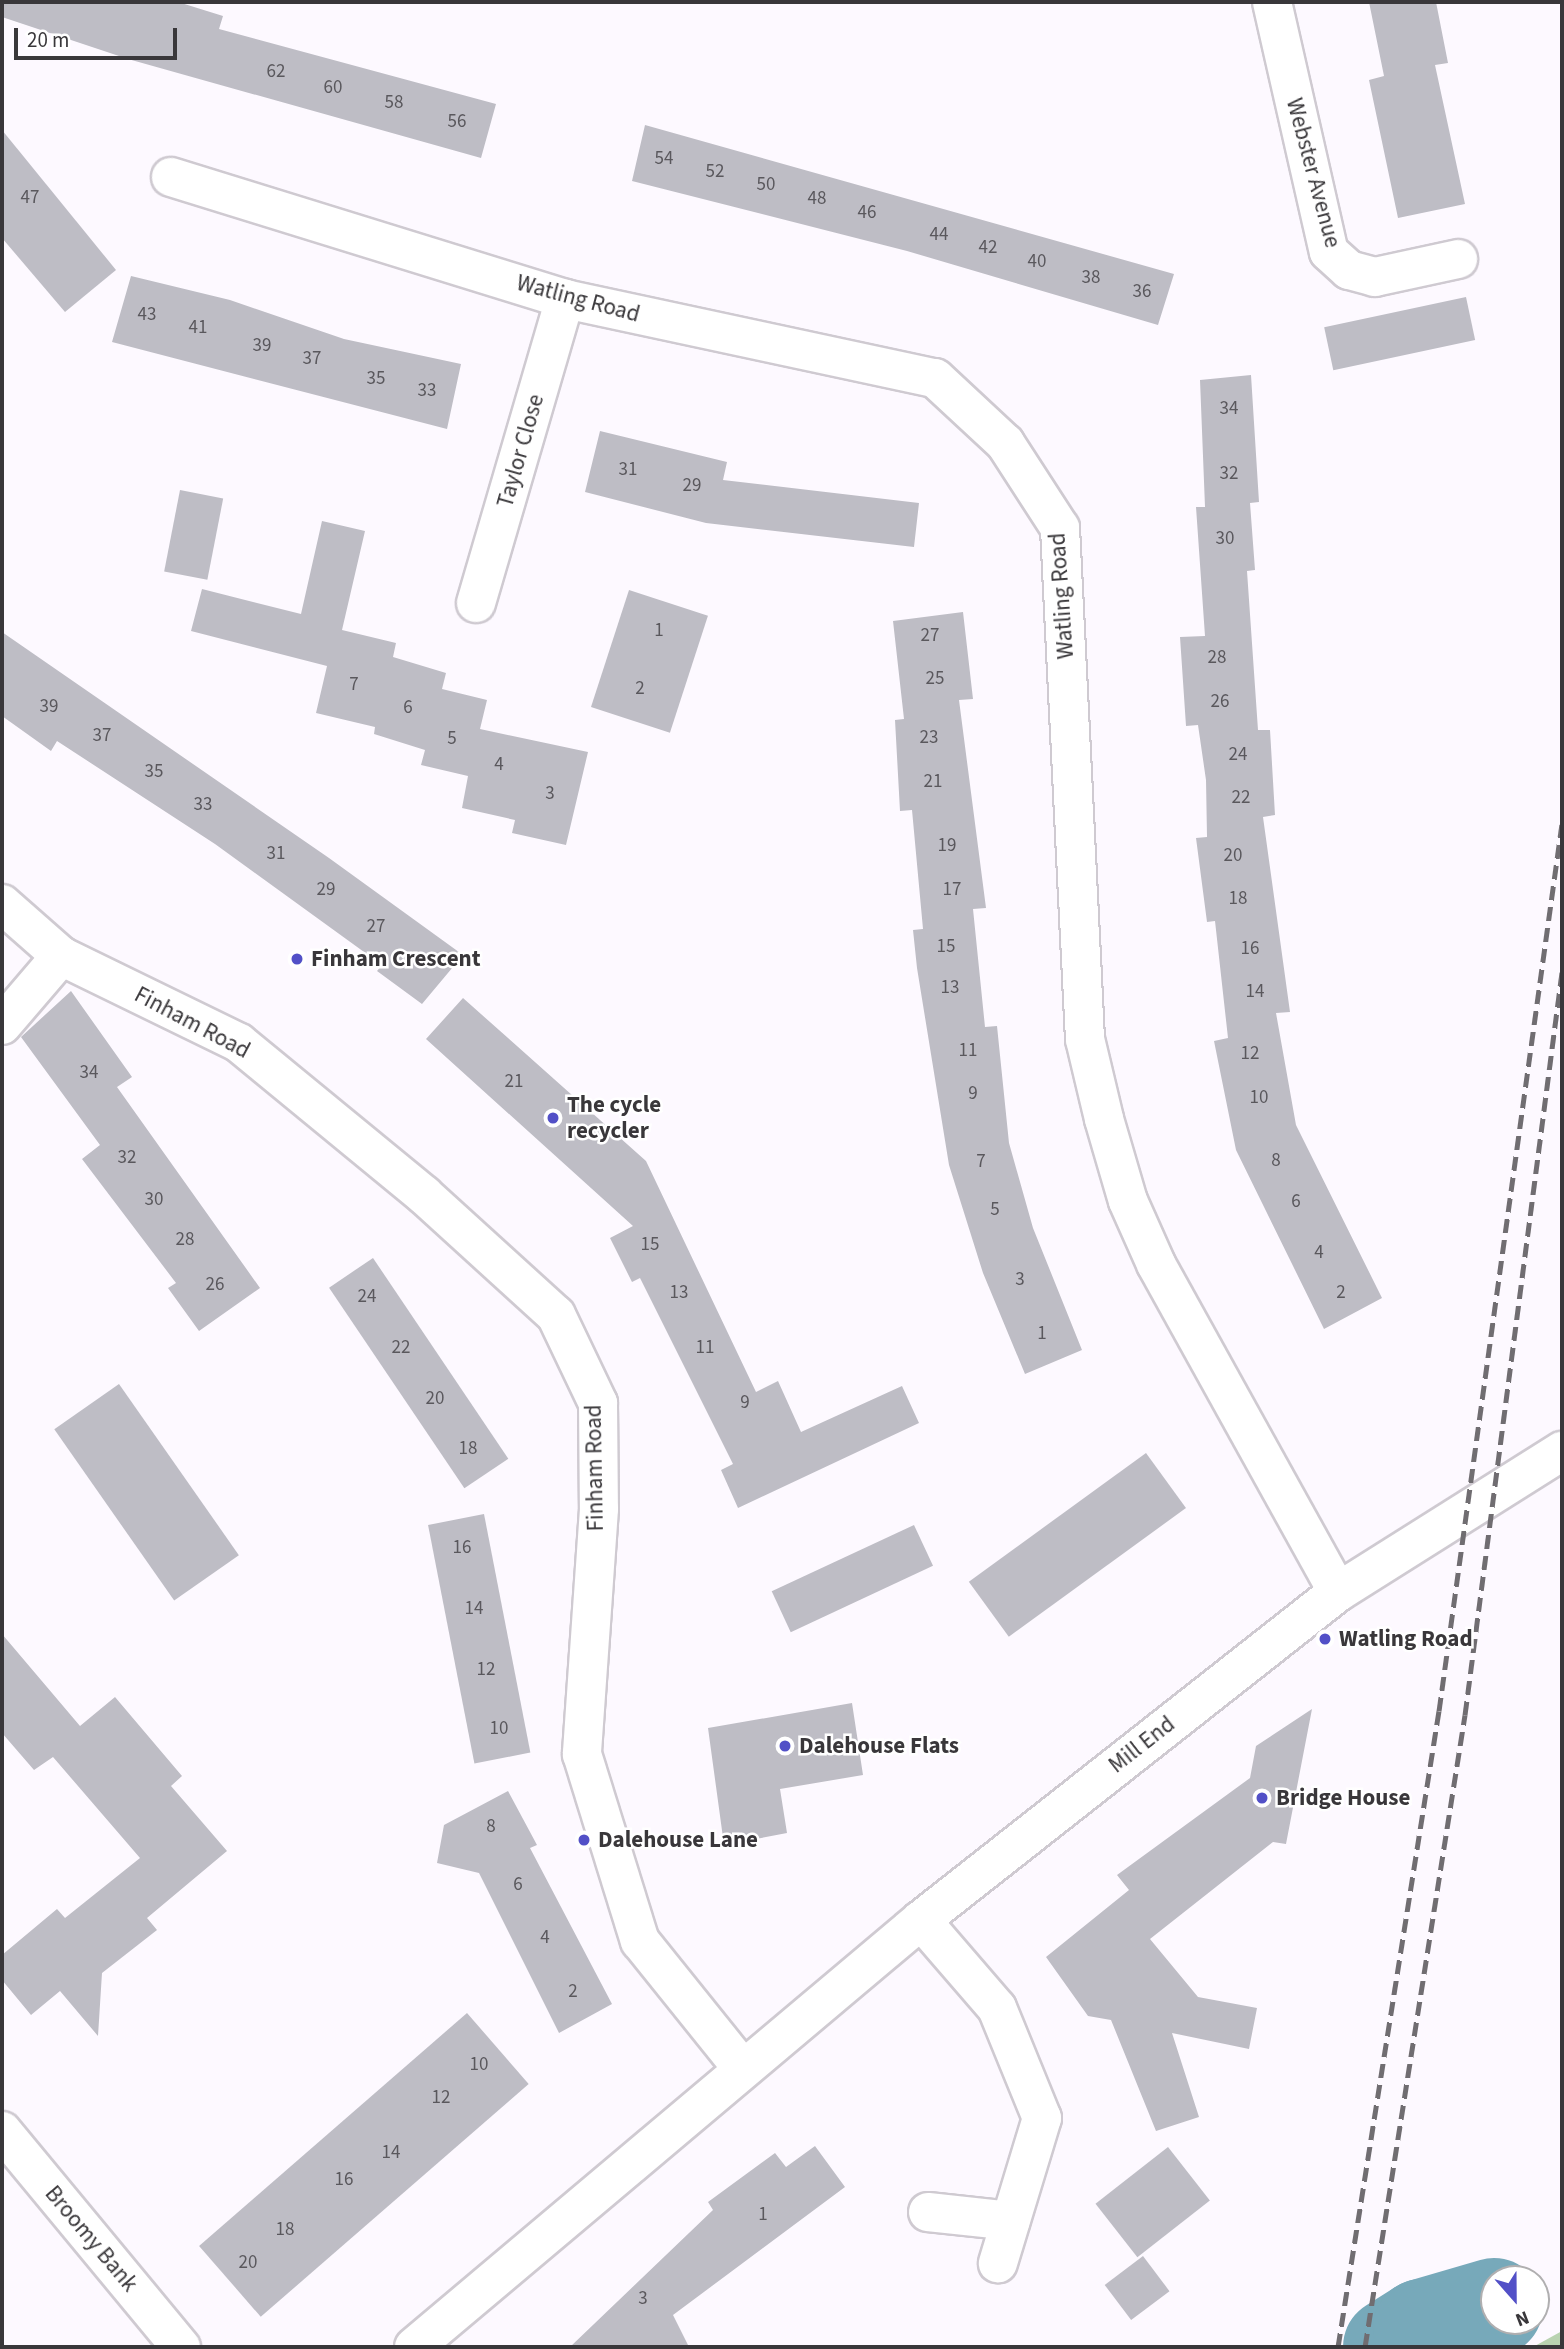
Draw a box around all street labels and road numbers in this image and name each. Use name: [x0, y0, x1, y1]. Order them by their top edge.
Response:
street label: Webster Avenue: [1280, 95, 1346, 251]
street label: Watling Road: [513, 269, 643, 329]
street label: Taylor Close: [492, 391, 550, 511]
street label: Watling Road: [1044, 532, 1080, 660]
street label: Finham Road: [130, 981, 254, 1065]
street label: Finham Road: [580, 1404, 610, 1532]
street label: Mill End: [1103, 1711, 1181, 1779]
street label: Broomy Bank: [39, 2180, 143, 2298]

